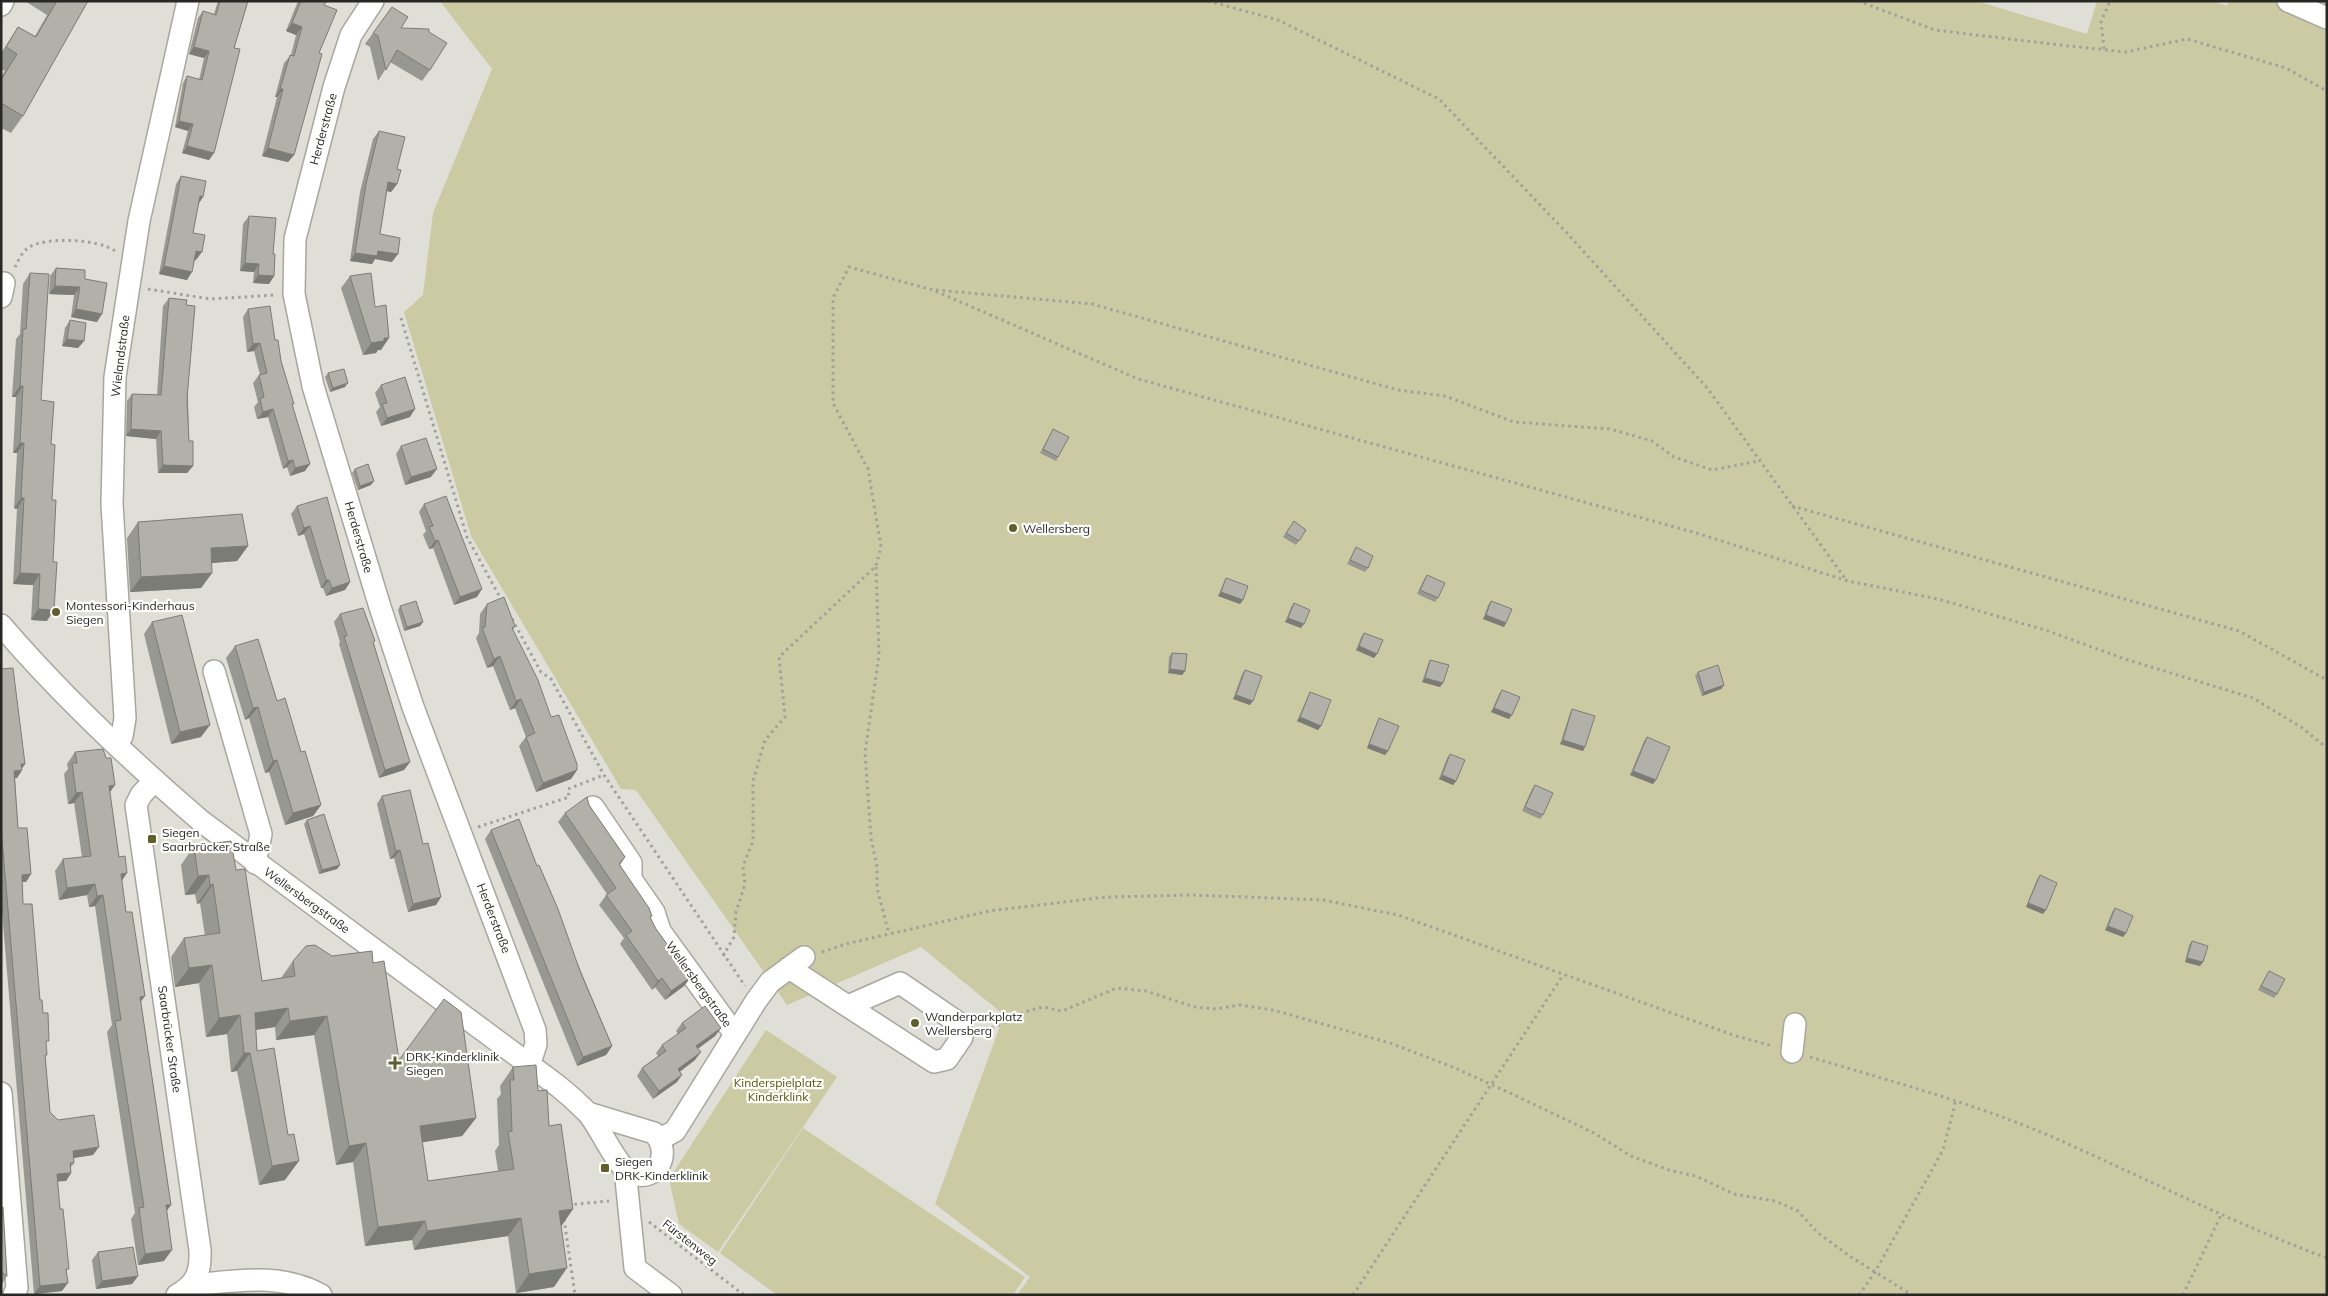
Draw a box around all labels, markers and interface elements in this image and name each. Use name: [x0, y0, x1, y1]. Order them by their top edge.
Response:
street label: Herderstraße: [306, 91, 340, 167]
street label: Wielandstraße: [108, 314, 132, 398]
street label: Herderstraße: [342, 499, 376, 575]
place label: Wellersberg: [1023, 521, 1090, 536]
marker: Wellersberg: [1007, 522, 1019, 534]
place label: Montessori-Kinderhaus Siegen: [66, 598, 195, 627]
marker: Montessori-Kinderhaus Siegen: [50, 606, 62, 618]
place label: Siegen Saarbrücker Straße: [162, 825, 270, 854]
marker: Siegen Saarbrücker Straße: [146, 833, 158, 845]
street label: Wellersbergstraße: [261, 864, 353, 936]
street label: Herderstraße: [474, 881, 514, 955]
street label: Wellersbergstraße: [663, 938, 735, 1030]
street label: Saarbrücker Straße: [155, 984, 185, 1094]
place label: Wanderparkplatz Wellersberg: [925, 1009, 1023, 1038]
marker: Wanderparkplatz Wellersberg: [909, 1017, 921, 1029]
place label: DRK-Kinderklinik Siegen: [406, 1049, 500, 1078]
marker: DRK-Kinderklinik Siegen: [388, 1056, 402, 1070]
park label: Kinderspielplatz Kinderklink: [734, 1075, 822, 1104]
place label: Siegen DRK-Kinderklinik: [615, 1154, 709, 1183]
marker: Siegen DRK-Kinderklinik: [599, 1162, 611, 1174]
street label: Fürstenweg: [660, 1216, 720, 1268]

